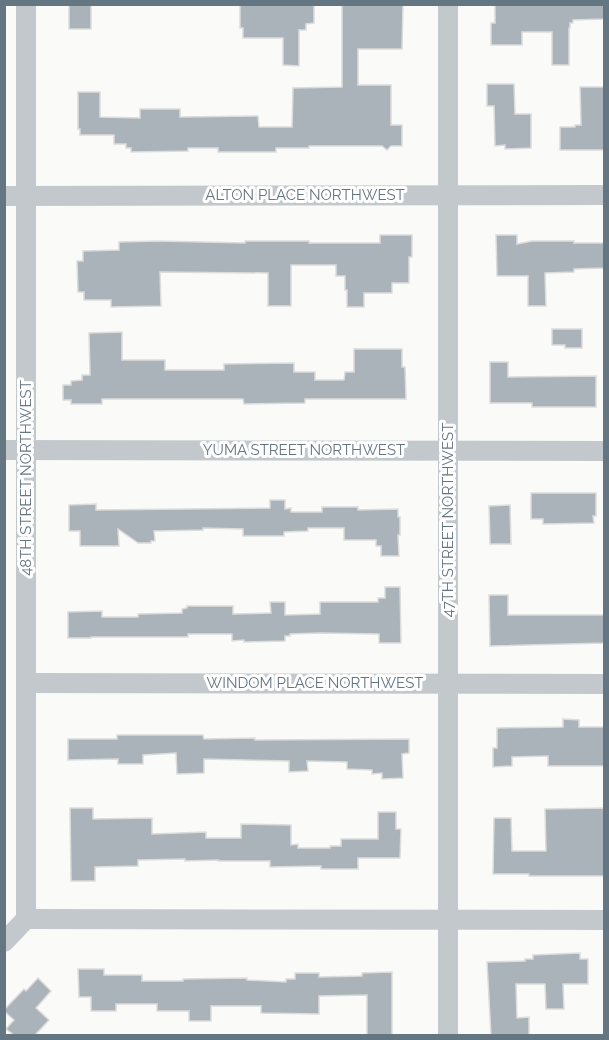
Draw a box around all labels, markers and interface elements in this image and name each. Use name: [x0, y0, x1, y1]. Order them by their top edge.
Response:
street label: ALTON PLACE NORTHWEST: [205, 186, 405, 204]
street label: 48TH STREET NORTHWEST: [17, 380, 35, 576]
street label: 47TH STREET NORTHWEST: [439, 423, 457, 617]
street label: YUMA STREET NORTHWEST: [203, 441, 405, 459]
street label: WINDOM PLACE NORTHWEST: [207, 674, 423, 692]

